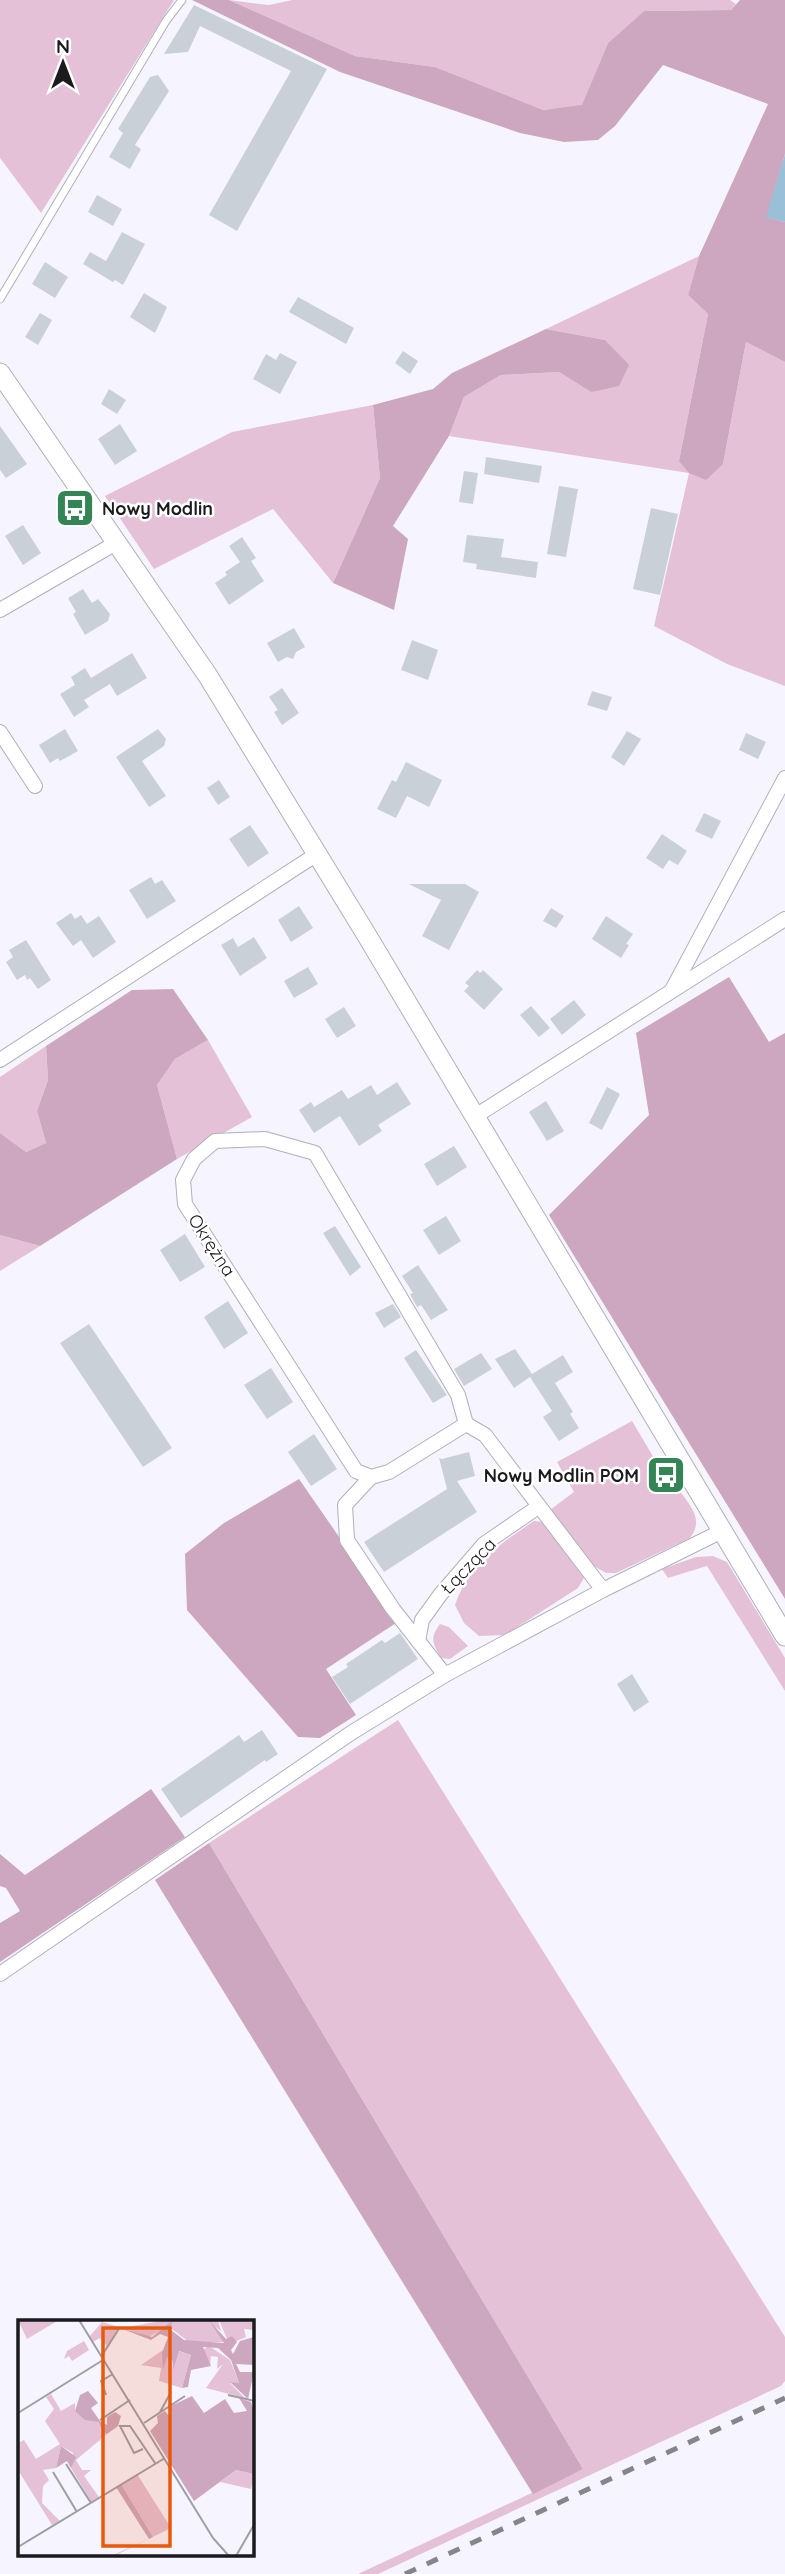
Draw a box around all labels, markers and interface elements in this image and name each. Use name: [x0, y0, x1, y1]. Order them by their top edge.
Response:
north arrow: [28, 28, 98, 98]
text: N: [56, 34, 70, 58]
bus stop icon: Nowy Modlin: [54, 487, 96, 529]
place label: Nowy Modlin: [102, 497, 213, 520]
street label: Okrężna: [183, 1209, 241, 1281]
bus stop icon: Nowy Modlin POM: [645, 1454, 687, 1496]
place label: Nowy Modlin POM: [484, 1464, 639, 1487]
street label: Łącząca: [435, 1533, 501, 1599]
inset map: [18, 2320, 254, 2556]

